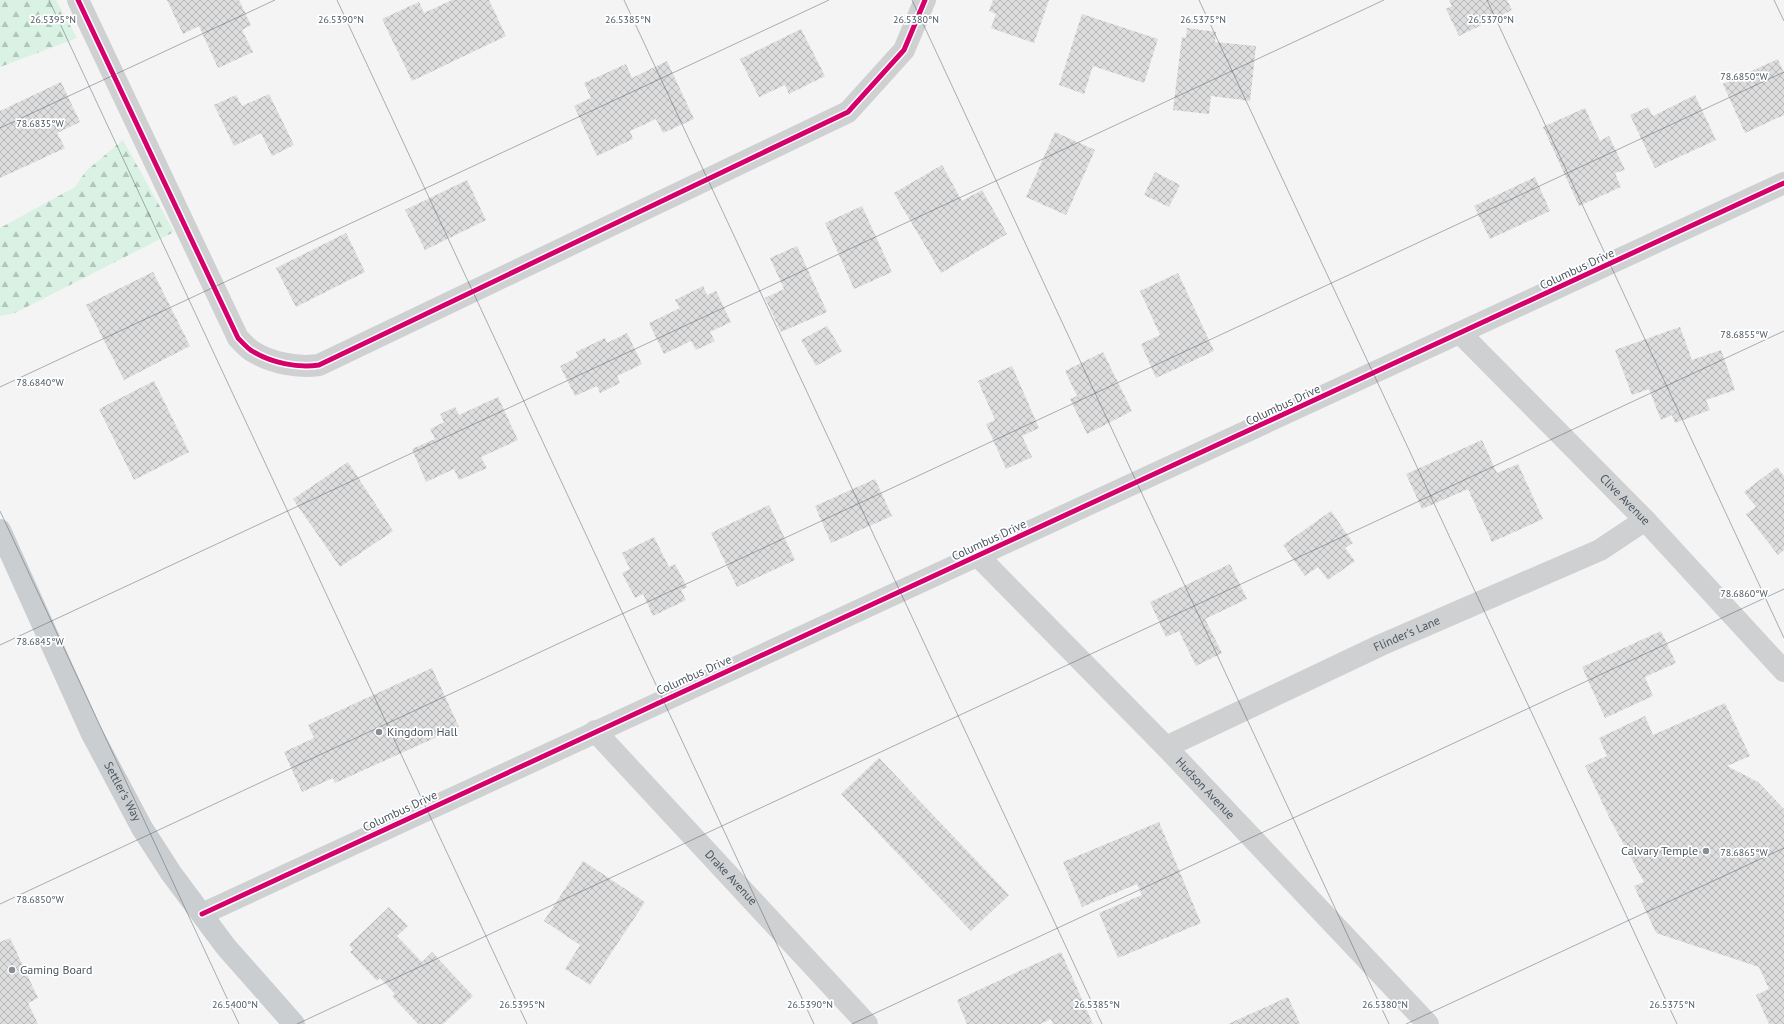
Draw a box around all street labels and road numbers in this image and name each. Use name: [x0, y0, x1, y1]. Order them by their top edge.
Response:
street label: Columbus Drive: [1537, 245, 1617, 292]
street label: Columbus Drive: [1243, 381, 1323, 428]
street label: Clive Avenue: [1597, 471, 1654, 528]
street label: Columbus Drive: [949, 516, 1029, 563]
street label: Flinder's Lane: [1371, 612, 1442, 655]
street label: Columbus Drive: [654, 651, 734, 698]
street label: Hudson Avenue: [1173, 754, 1238, 822]
street label: Settler's Way: [101, 759, 145, 824]
street label: Columbus Drive: [360, 787, 440, 834]
street label: Drake Avenue: [702, 846, 761, 908]

